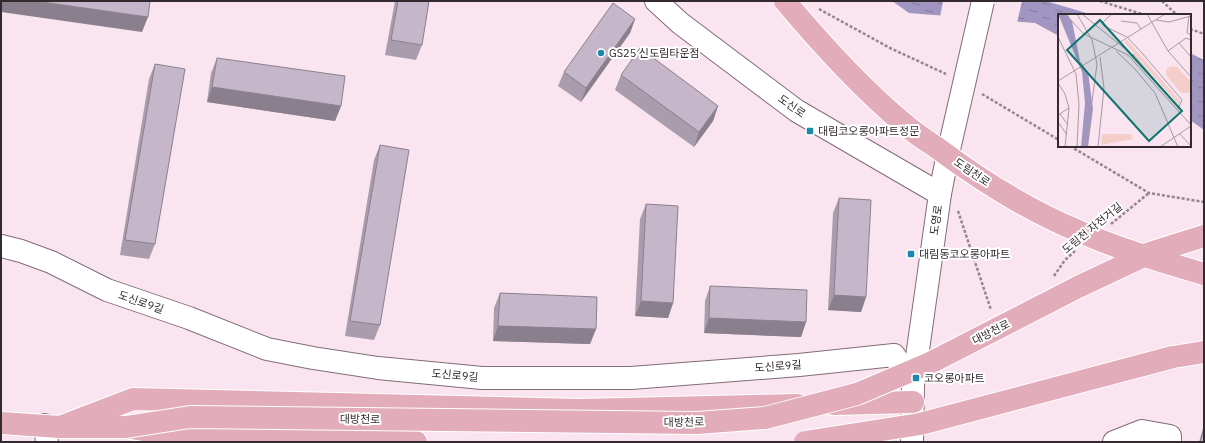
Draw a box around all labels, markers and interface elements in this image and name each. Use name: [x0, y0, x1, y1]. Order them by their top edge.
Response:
inset map: [1058, 14, 1191, 147]
place label: GS25 신도림타운점: [609, 46, 700, 60]
marker: GS25 신도림타운점: [596, 48, 606, 58]
street label: 도신로: [776, 92, 808, 120]
place label: 대림코오롱아파트정문: [818, 124, 919, 138]
marker: 대림코오롱아파트정문: [805, 126, 815, 136]
street label: 도림천로: [951, 155, 993, 189]
street label: 도림천 자전거길: [1059, 199, 1125, 257]
street label: 도영로: [927, 204, 945, 236]
place label: 대림동코오롱아파트: [919, 247, 1010, 261]
marker: 대림동코오롱아파트: [906, 249, 916, 259]
street label: 도신로9길: [116, 288, 166, 316]
street label: 대방천로: [970, 317, 1012, 347]
street label: 도신로9길: [754, 357, 802, 375]
street label: 도신로9길: [431, 366, 479, 384]
place label: 코오롱아파트: [924, 371, 985, 385]
marker: 코오롱아파트: [911, 373, 921, 383]
street label: 대방천로: [340, 412, 380, 426]
street label: 대방천로: [664, 415, 704, 429]

